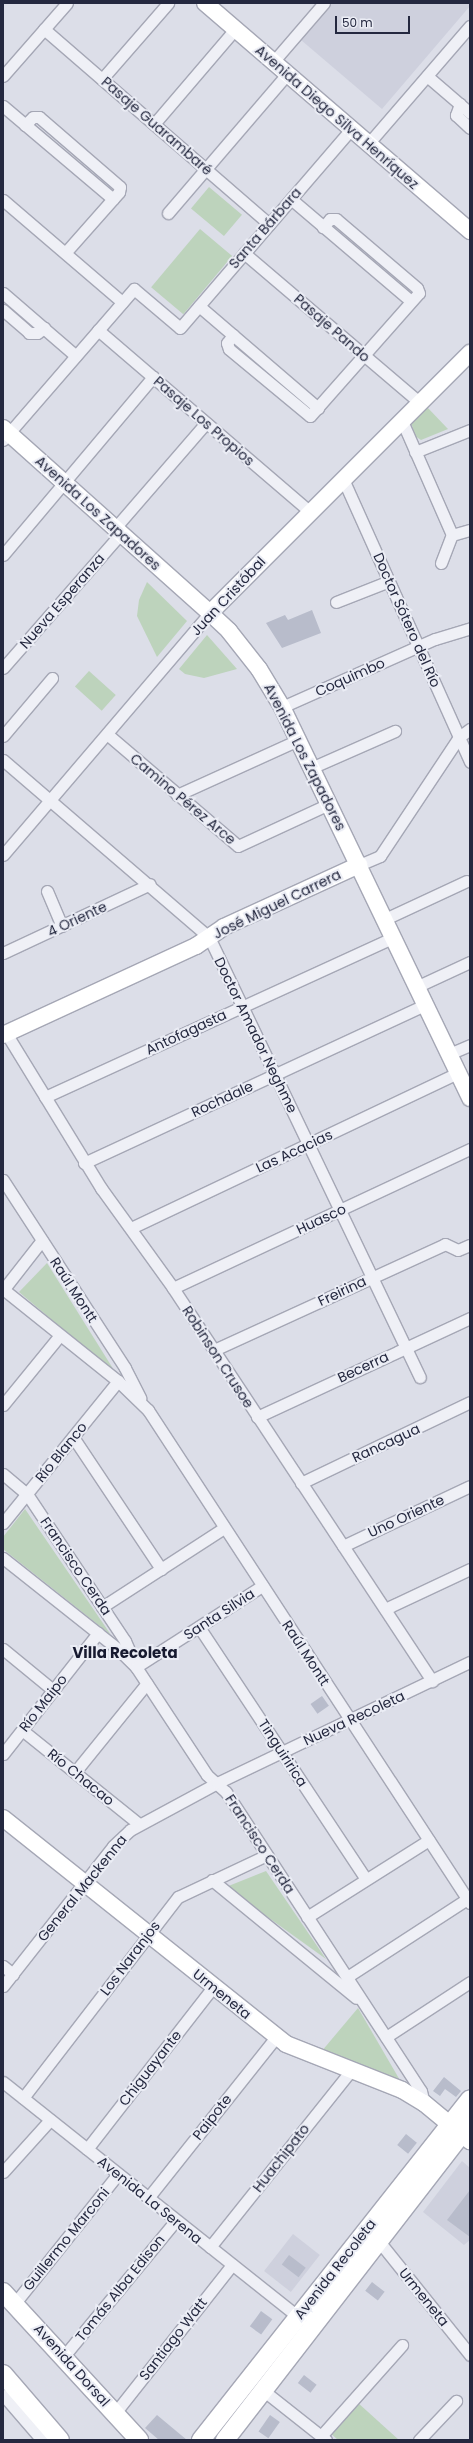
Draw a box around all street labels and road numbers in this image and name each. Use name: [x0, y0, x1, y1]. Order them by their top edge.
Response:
street label: Avenida Diego Silva Henríquez: [252, 41, 422, 193]
street label: Pasaje Guarambaré: [98, 73, 216, 179]
street label: Santa Bárbara: [225, 184, 305, 272]
street label: Pasaje Pando: [291, 290, 373, 366]
street label: Pasaje Los Propios: [150, 373, 258, 469]
street label: Avenida Los Zapadores: [32, 452, 164, 574]
street label: Nueva Esperanza: [16, 550, 108, 652]
street label: Doctor Sótero del Río: [370, 550, 444, 690]
street label: Juan Cristóbal: [187, 553, 269, 639]
street label: Coquimbo: [313, 654, 387, 700]
street label: Avenida Los Zapadores: [261, 681, 349, 833]
street label: Camino Pérez Arce: [127, 750, 239, 848]
street label: José Miguel Carrera: [210, 866, 344, 942]
street label: 4 Oriente: [45, 898, 109, 940]
street label: Doctor Amador Neghme: [211, 954, 301, 1116]
street label: Antofagasta: [143, 1006, 229, 1058]
street label: Rochdale: [189, 1077, 255, 1121]
street label: Las Acacias: [253, 1126, 335, 1176]
street label: Huasco: [293, 1200, 349, 1238]
street label: Raúl Montt: [47, 1254, 101, 1326]
street label: Freirina: [315, 1273, 369, 1309]
street label: Robinson Crusoe: [179, 1303, 257, 1411]
street label: Becerra: [335, 1348, 391, 1386]
street label: Río Blanco: [32, 1419, 90, 1485]
street label: Rancagua: [349, 1420, 423, 1466]
street label: Uno Oriente: [365, 1491, 447, 1541]
street label: Francisco Cerda: [37, 1514, 115, 1618]
street label: Santa Silvia: [181, 1585, 257, 1643]
street label: Raúl Montt: [279, 1617, 333, 1689]
street label: Río Maipo: [15, 1671, 71, 1735]
street label: Nueva Recoleta: [301, 1687, 407, 1749]
street label: Tinguiririca: [255, 1716, 311, 1790]
street label: Río Chacao: [44, 1745, 118, 1809]
street label: Francisco Cerda: [222, 1791, 298, 1897]
street label: General Mackenna: [34, 1831, 130, 1945]
street label: Los Naranjos: [97, 1918, 163, 1998]
street label: Urmeneta: [190, 1965, 254, 2023]
street label: Chiguayante: [115, 2027, 185, 2109]
street label: Paipote: [189, 2091, 235, 2143]
street label: Huachipato: [249, 2121, 313, 2195]
street label: Avenida La Serena: [94, 2153, 206, 2247]
street label: Guillermo Marconi: [19, 2184, 113, 2294]
street label: Avenida Recoleta: [291, 2216, 379, 2322]
street label: Tomás Alba Edison: [72, 2231, 168, 2345]
street label: Urmeneta: [395, 2265, 453, 2329]
street label: Santiago Watt: [136, 2294, 210, 2384]
street label: Avenida Dorsal: [31, 2320, 113, 2410]

